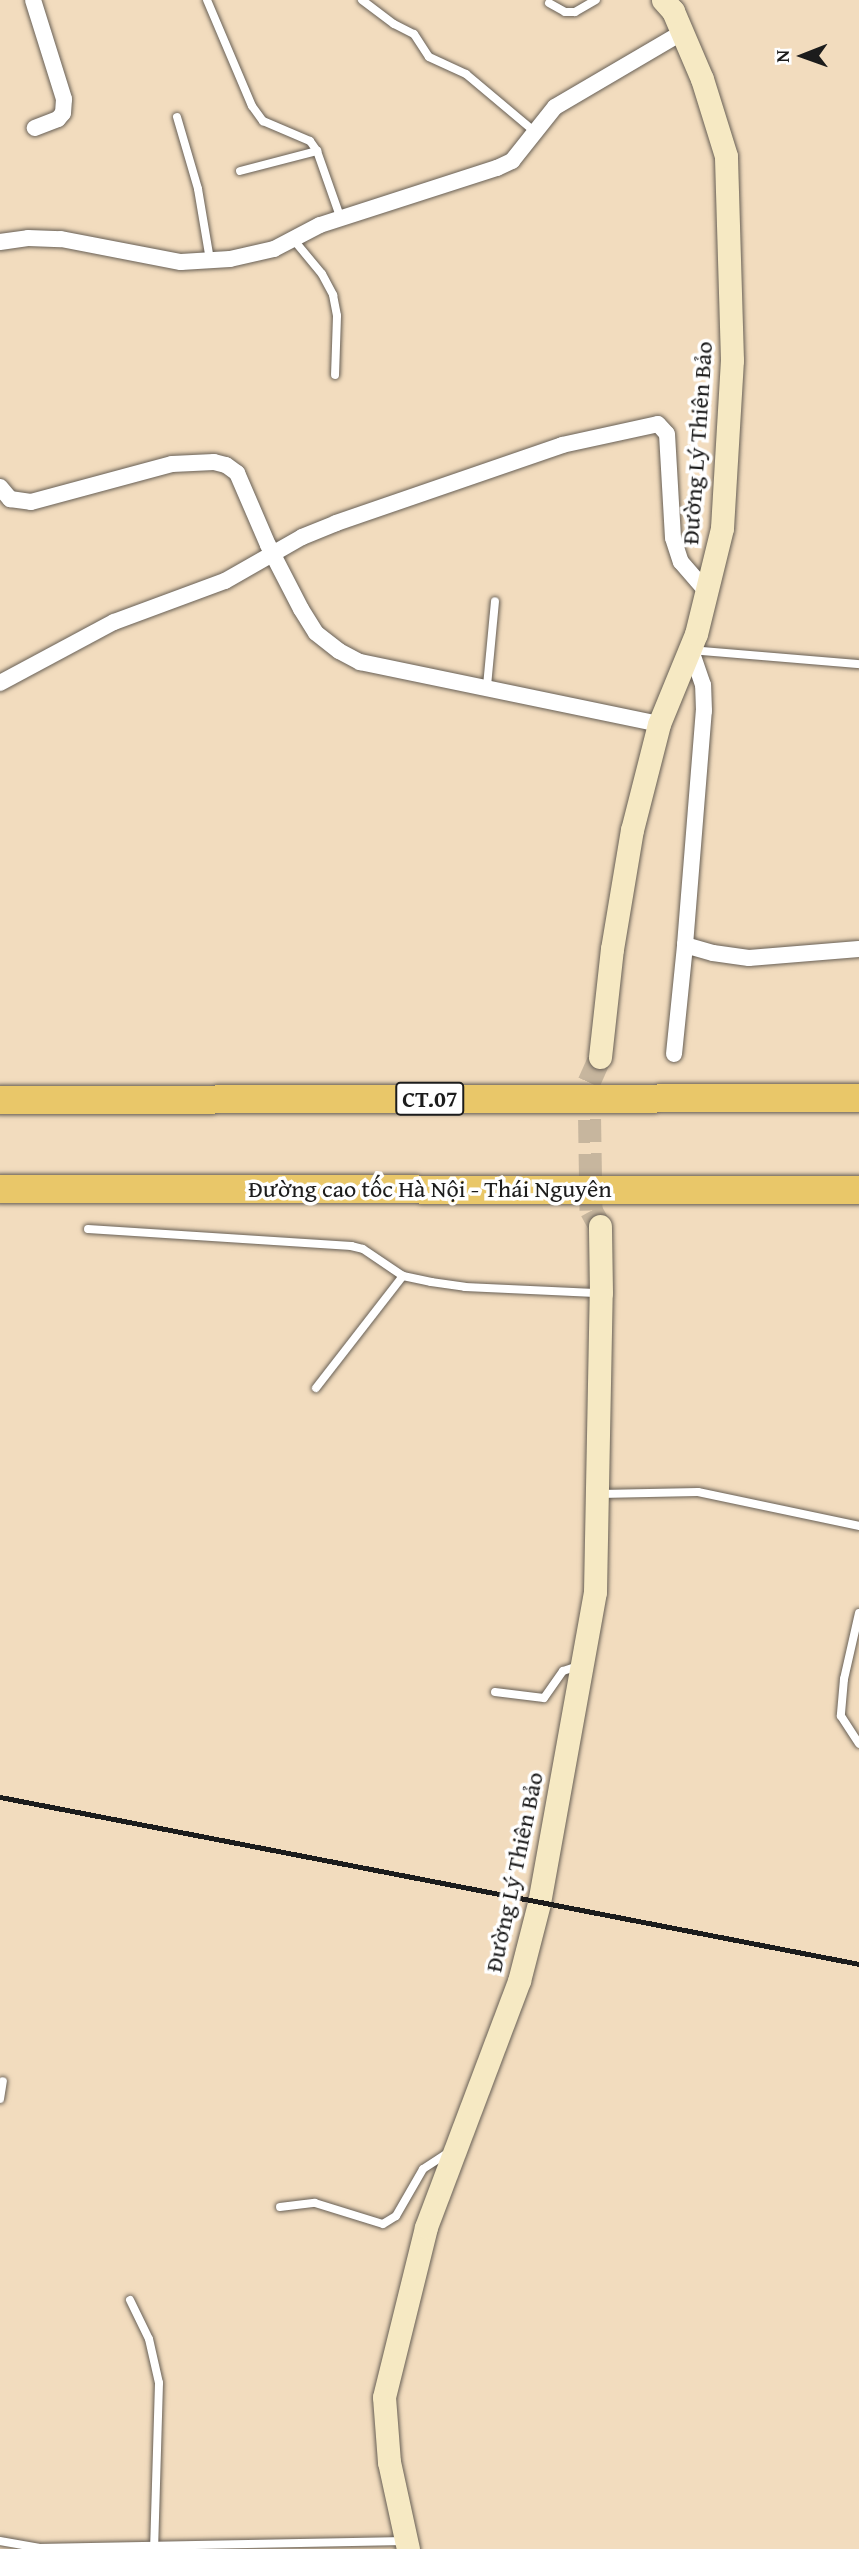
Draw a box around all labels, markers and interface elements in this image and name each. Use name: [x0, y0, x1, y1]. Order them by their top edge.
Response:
north arrow: [768, 21, 838, 91]
text: N: [768, 50, 796, 63]
street label: Đường Lý Thiên Bảo: [676, 340, 718, 546]
road number: CT.07: [395, 1080, 465, 1118]
street label: Đường cao tốc Hà Nội - Thái Nguyên: [248, 1175, 612, 1203]
street label: Đường Lý Thiên Bảo: [479, 1769, 549, 1975]

